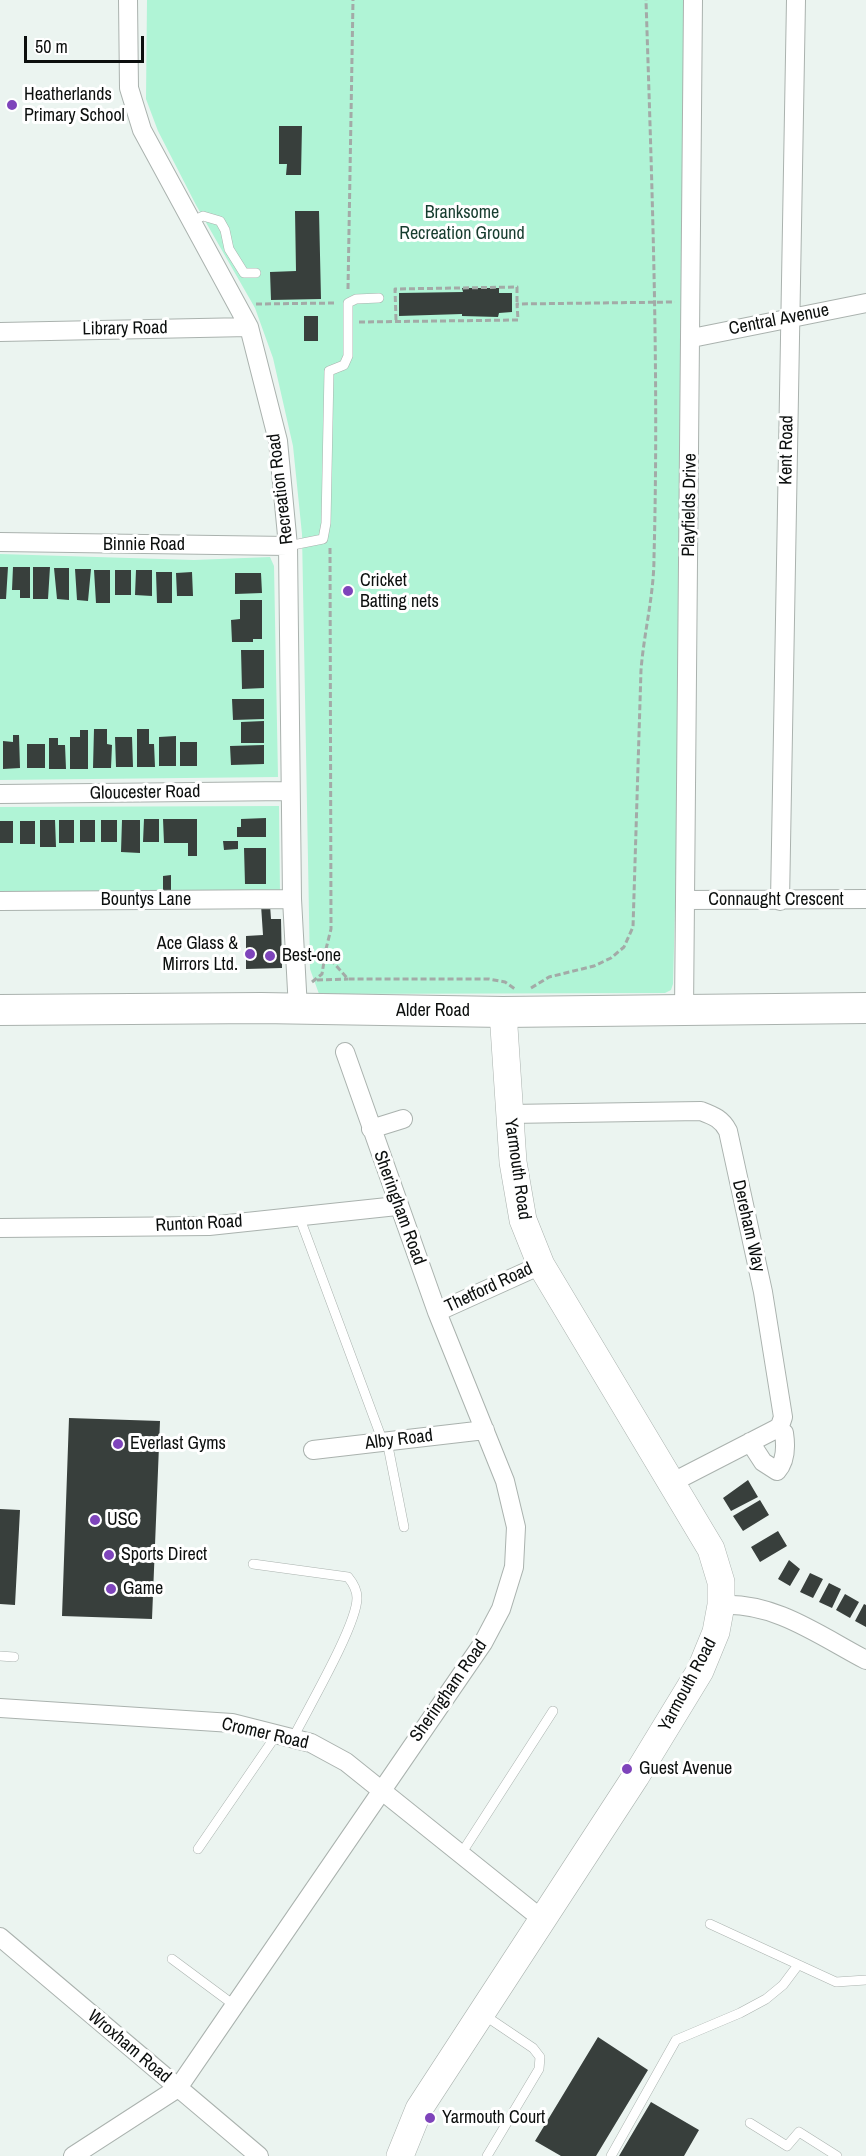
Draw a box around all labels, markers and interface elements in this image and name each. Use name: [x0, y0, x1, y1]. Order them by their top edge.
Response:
scale bar: [27, 24, 147, 62]
text: 50 m: [35, 34, 68, 59]
place label: Heatherlands Primary School: [24, 84, 125, 127]
marker: Heatherlands Primary School: [5, 98, 19, 112]
park label: Branksome Recreation Ground: [399, 202, 525, 244]
street label: Central Avenue: [727, 300, 831, 340]
street label: Library Road: [82, 317, 168, 341]
street label: Kent Road: [776, 415, 798, 485]
street label: Recreation Road: [263, 432, 299, 546]
street label: Playfields Drive: [678, 453, 702, 557]
street label: Binnie Road: [103, 534, 185, 556]
place label: Cricket Batting nets: [360, 570, 439, 612]
marker: Cricket Batting nets: [341, 584, 355, 598]
street label: Gloucester Road: [89, 781, 201, 805]
street label: Bountys Lane: [101, 889, 191, 911]
street label: Connaught Crescent: [708, 889, 844, 911]
place label: Ace Glass & Mirrors Ltd.: [157, 933, 238, 976]
place label: Best-one: [282, 945, 341, 967]
marker: Ace Glass & Mirrors Ltd.: [243, 947, 257, 961]
marker: Best-one: [263, 949, 277, 963]
street label: Alder Road: [396, 1000, 470, 1022]
street label: Yarmouth Road: [499, 1117, 535, 1221]
street label: Sheringham Road: [368, 1148, 430, 1268]
street label: Dereham Way: [727, 1178, 769, 1274]
street label: Runton Road: [155, 1211, 243, 1237]
street label: Thetford Road: [442, 1258, 536, 1318]
street label: Alby Road: [364, 1425, 434, 1455]
place label: Everlast Gyms: [130, 1433, 226, 1455]
marker: Everlast Gyms: [111, 1437, 125, 1451]
place label: USC: [107, 1509, 138, 1531]
marker: USC: [88, 1513, 102, 1527]
place label: Sports Direct: [121, 1544, 207, 1566]
marker: Sports Direct: [102, 1548, 116, 1562]
place label: Game: [123, 1578, 163, 1600]
marker: Game: [104, 1582, 118, 1596]
street label: Yarmouth Road: [654, 1635, 722, 1735]
street label: Sheringham Road: [406, 1636, 492, 1746]
street label: Cromer Road: [219, 1714, 311, 1754]
place label: Guest Avenue: [639, 1758, 732, 1780]
marker: Guest Avenue: [620, 1762, 634, 1776]
street label: Wroxham Road: [83, 2006, 175, 2088]
place label: Yarmouth Court: [442, 2107, 545, 2129]
marker: Yarmouth Court: [423, 2111, 437, 2125]

